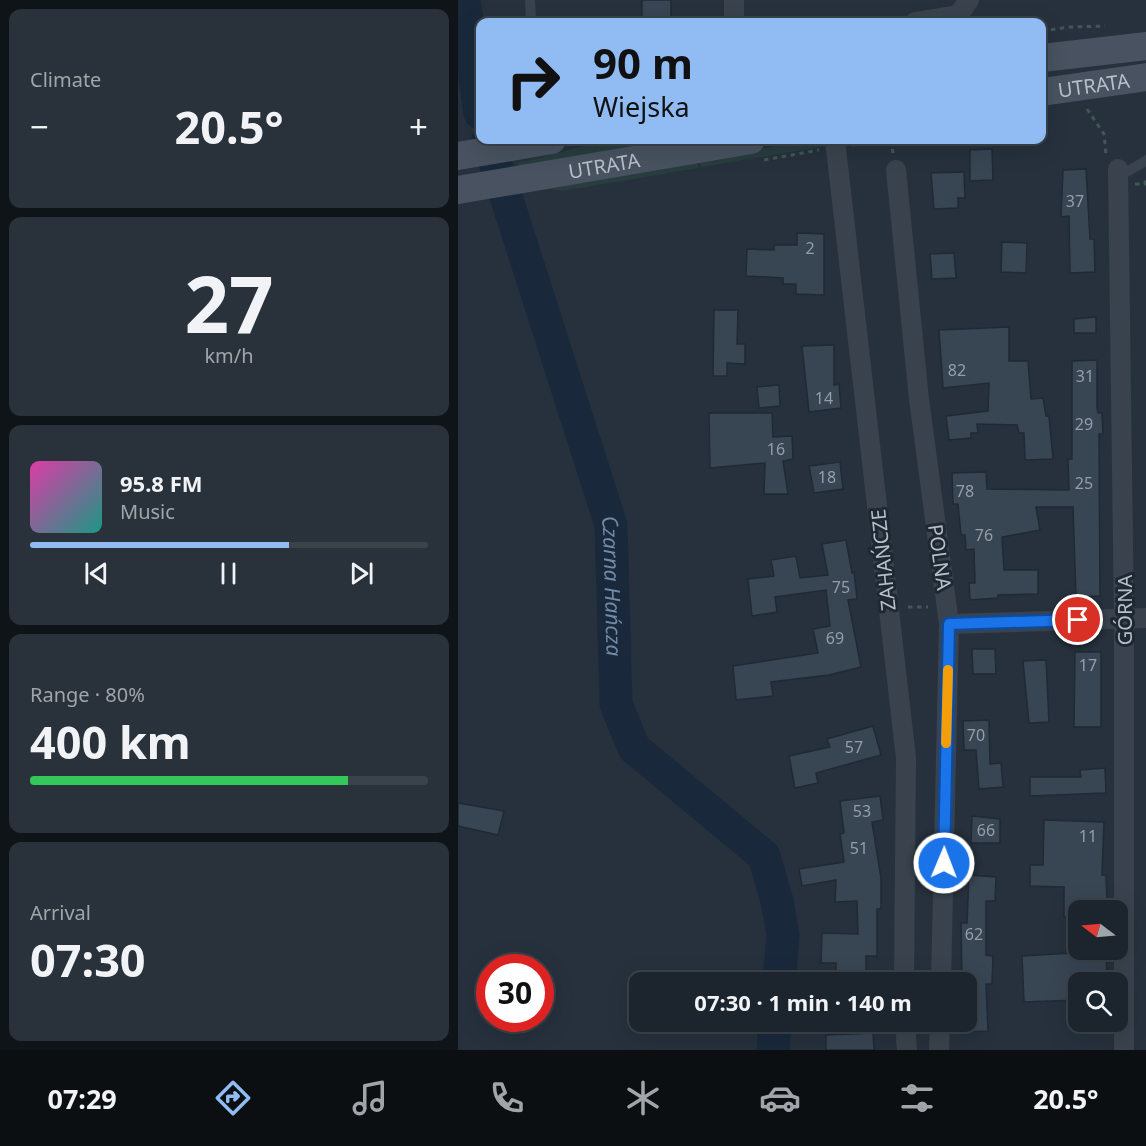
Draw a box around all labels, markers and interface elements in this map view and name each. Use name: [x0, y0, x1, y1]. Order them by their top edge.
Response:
text: 90 m: [593, 34, 693, 91]
icon: right: [494, 42, 572, 120]
text: Climate: [30, 66, 101, 93]
street label: UTRATA: [1056, 66, 1131, 103]
text: Wiejska: [593, 88, 690, 125]
text: 20.5°: [175, 96, 283, 157]
text: −: [30, 104, 49, 149]
text: +: [409, 104, 428, 149]
street label: UTRATA: [566, 146, 642, 184]
house number: 37: [1066, 190, 1084, 212]
house number: 2: [805, 237, 815, 259]
text: 27: [184, 250, 274, 356]
text: km/h: [204, 342, 254, 369]
house number: 82: [948, 359, 966, 381]
house number: 31: [1076, 365, 1094, 387]
house number: 14: [815, 387, 833, 409]
house number: 29: [1075, 413, 1093, 435]
house number: 16: [767, 438, 785, 460]
house number: 18: [818, 466, 836, 488]
text: 95.8 FM: [120, 468, 202, 498]
house number: 25: [1075, 472, 1093, 494]
house number: 78: [956, 480, 974, 502]
text: Music: [120, 498, 175, 525]
street label: ZAHAŃCZE: [864, 508, 902, 612]
water label: Czarna Hańcza: [595, 512, 629, 657]
street label: POLNA: [922, 522, 958, 592]
house number: 76: [975, 524, 993, 546]
icon: previous: [80, 557, 113, 590]
icon: pause: [212, 557, 245, 590]
icon: next: [345, 557, 378, 590]
street label: GÓRNA: [1111, 574, 1138, 645]
house number: 75: [832, 576, 850, 598]
pin: [1052, 594, 1103, 645]
icon: arrive: [1061, 603, 1094, 636]
house number: 69: [826, 627, 844, 649]
house number: 17: [1079, 654, 1097, 676]
text: Range · 80%: [30, 681, 145, 708]
text: 400 km: [30, 711, 191, 772]
house number: 70: [967, 724, 985, 746]
house number: 57: [845, 736, 863, 758]
house number: 53: [853, 800, 871, 822]
house number: 66: [977, 819, 995, 841]
house number: 11: [1079, 825, 1097, 847]
position arrow: [912, 831, 976, 895]
house number: 51: [850, 837, 868, 859]
text: Arrival: [30, 899, 91, 926]
north arrow: [1068, 900, 1128, 960]
map controls: [1068, 900, 1128, 1032]
house number: 62: [965, 923, 983, 945]
text: 07:30: [30, 929, 146, 990]
speed limit sign: 30: [476, 954, 554, 1032]
button: search: [1068, 972, 1128, 1032]
text: 07:30 · 1 min · 140 m: [694, 987, 912, 1017]
icon: directions: [212, 1077, 254, 1119]
icon: music: [349, 1077, 391, 1119]
icon: phone: [486, 1077, 528, 1119]
icon: climate: [622, 1077, 664, 1119]
icon: car: [759, 1077, 801, 1119]
icon: filters: [896, 1077, 938, 1119]
text: 07:29: [47, 1080, 117, 1117]
text: 20.5°: [1033, 1080, 1099, 1117]

